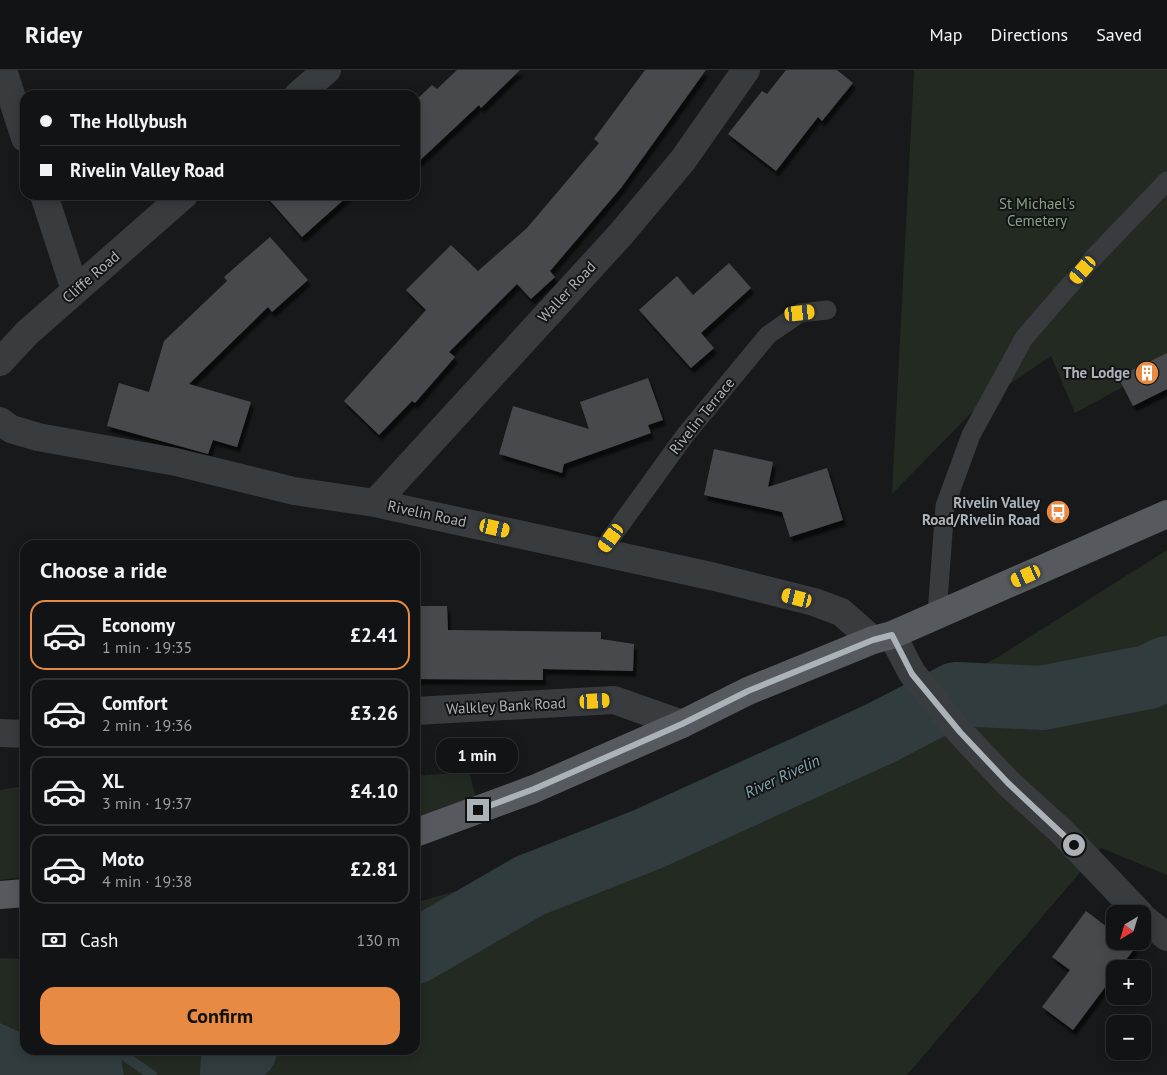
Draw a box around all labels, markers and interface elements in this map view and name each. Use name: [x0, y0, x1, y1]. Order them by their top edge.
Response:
text: Ridey: [25, 19, 82, 50]
text: Map: [930, 23, 962, 46]
text: Directions: [990, 23, 1068, 46]
text: Saved: [1096, 23, 1142, 46]
text: The Hollybush: [70, 109, 187, 133]
text: Rivelin Valley Road: [70, 158, 224, 182]
park label: St Michael's Cemetery: [999, 194, 1075, 230]
street label: Cliffe Road: [58, 247, 123, 307]
car: [1067, 254, 1098, 286]
street label: Waller Road: [534, 257, 600, 326]
car: [784, 304, 815, 322]
building icon: The Lodge: [1134, 360, 1160, 386]
place label: The Lodge: [1063, 363, 1130, 382]
street label: Rivelin Terrace: [665, 373, 738, 458]
place label: Rivelin Valley Road/Rivelin Road: [922, 493, 1041, 529]
street label: Rivelin Road: [386, 496, 468, 531]
bus stop icon: Rivelin Valley Road/Rivelin Road: [1045, 499, 1071, 525]
car: [478, 517, 511, 539]
car: [596, 521, 625, 555]
text: Choose a ride: [40, 556, 167, 584]
car: [1009, 563, 1042, 589]
car: [780, 587, 813, 609]
icon: car: [42, 613, 87, 658]
text: Economy: [102, 613, 175, 637]
text: £2.41: [350, 623, 398, 647]
text: 1 min · 19:35: [102, 637, 192, 657]
icon: car: [42, 691, 87, 736]
text: Comfort: [102, 691, 168, 715]
street label: Walkley Bank Road: [446, 693, 566, 718]
car: [579, 693, 610, 709]
text: £3.26: [350, 701, 398, 725]
text: 2 min · 19:36: [102, 715, 192, 735]
callout: 1 min: [437, 738, 519, 772]
text: 1 min: [457, 745, 497, 765]
water label: River Rivelin: [741, 750, 823, 802]
icon: car: [42, 769, 87, 814]
text: XL: [102, 769, 124, 793]
text: £4.10: [350, 779, 398, 803]
text: 3 min · 19:37: [102, 793, 192, 813]
route end: [467, 799, 489, 821]
route start: [1063, 834, 1085, 856]
icon: car: [42, 847, 87, 892]
text: Moto: [102, 847, 144, 871]
text: £2.81: [350, 857, 398, 881]
text: 4 min · 19:38: [102, 871, 192, 891]
north arrow: [1106, 905, 1151, 950]
map controls: [1106, 905, 1151, 1060]
icon: cash: [40, 926, 68, 954]
text: Cash: [80, 928, 118, 952]
text: 130 m: [357, 930, 400, 950]
button: +: [1106, 960, 1151, 1005]
button: Confirm: [40, 987, 400, 1045]
button: −: [1106, 1015, 1151, 1060]

